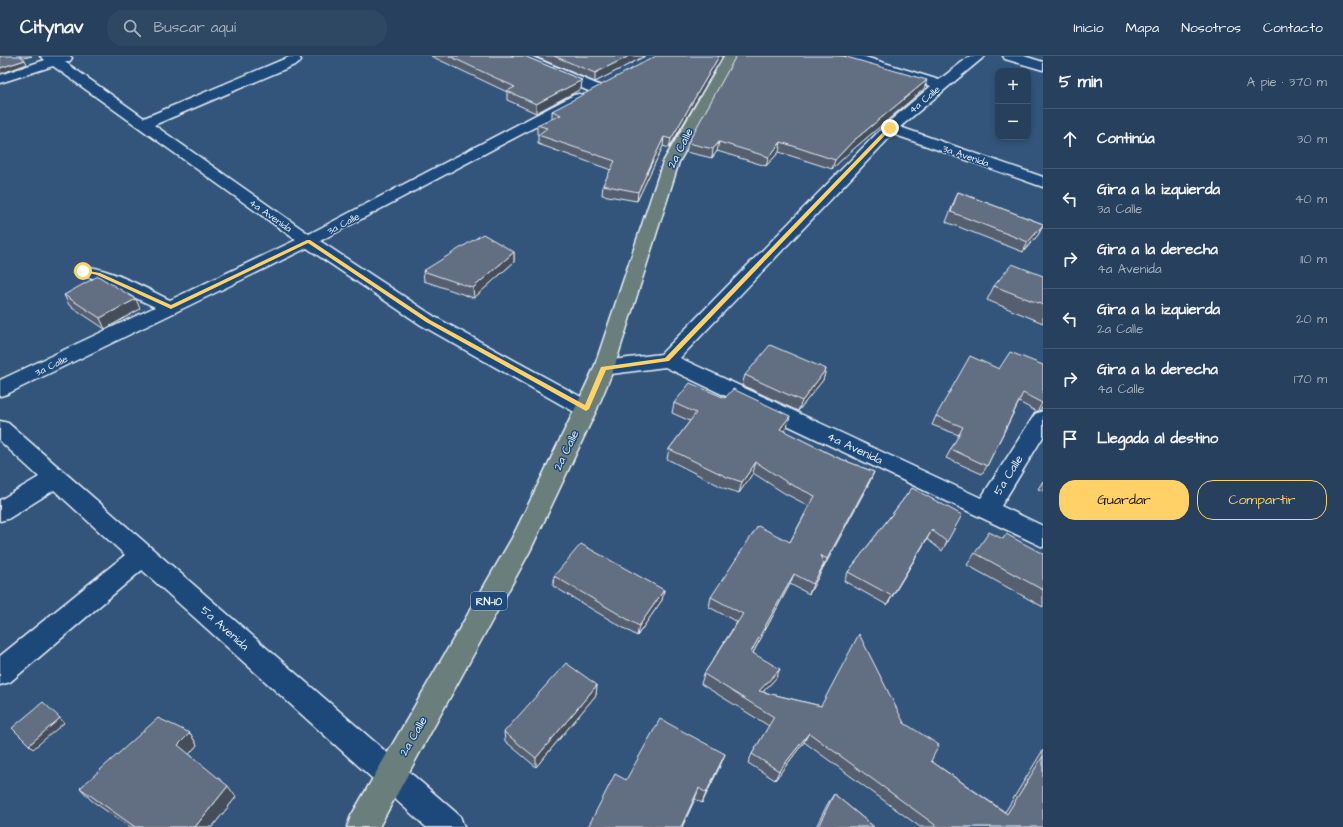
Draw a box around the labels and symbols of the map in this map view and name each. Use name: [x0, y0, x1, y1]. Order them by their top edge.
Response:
street label: 4a Calle: [906, 82, 944, 117]
route end: [881, 119, 899, 137]
street label: 2a Calle: [663, 125, 698, 171]
street label: 3a Avenida: [941, 142, 991, 170]
street label: 4a Avenida: [246, 196, 295, 236]
street label: 3a Calle: [325, 209, 363, 238]
route start: [74, 262, 92, 280]
street label: 3a Calle: [33, 352, 71, 380]
street label: 2a Calle: [549, 427, 584, 473]
street label: 4a Avenida: [824, 428, 885, 469]
street label: 5a Calle: [989, 452, 1028, 499]
road number: RN-10: [471, 592, 507, 610]
street label: 5a Avenida: [197, 602, 253, 655]
street label: 2a Calle: [395, 713, 432, 759]

